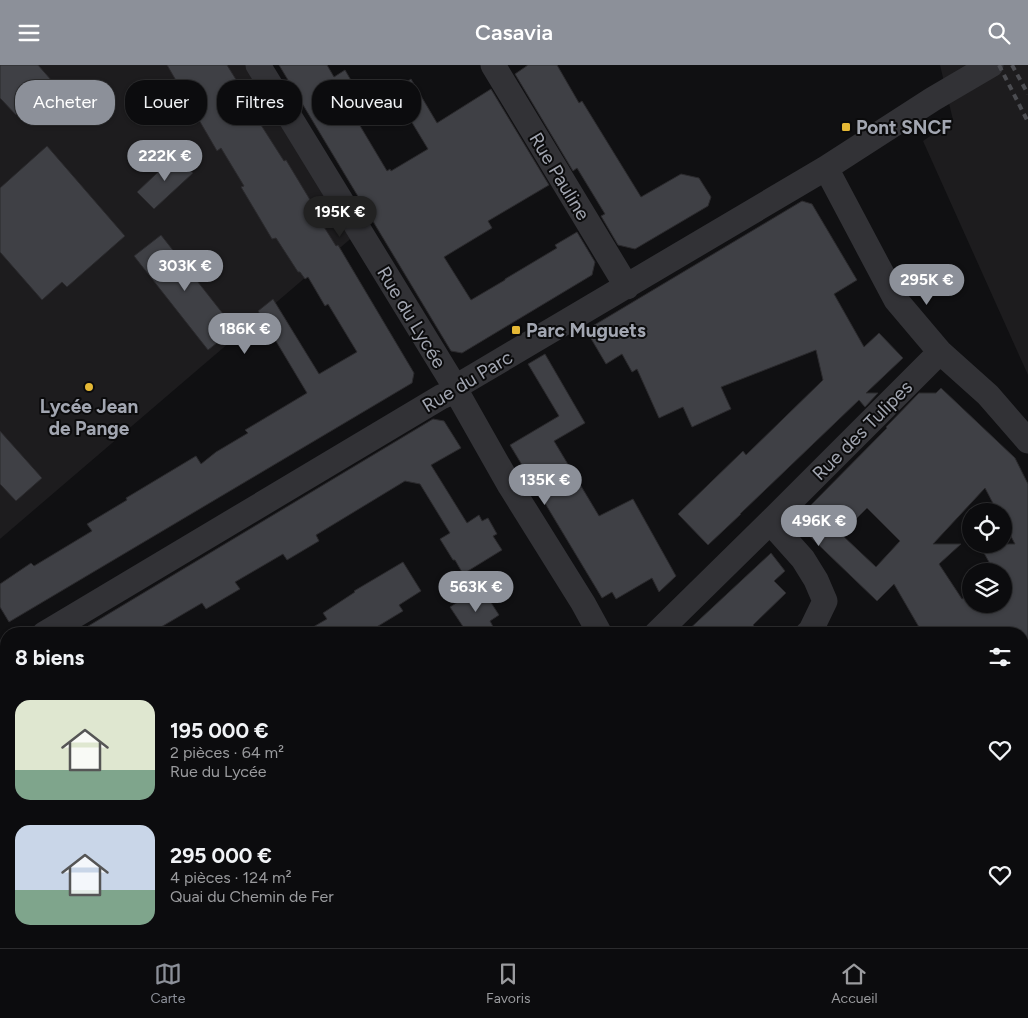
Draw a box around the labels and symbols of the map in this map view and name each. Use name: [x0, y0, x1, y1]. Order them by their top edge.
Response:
place label: Pont SNCF: [856, 116, 952, 139]
marker: Pont SNCF: [840, 121, 852, 133]
street label: Rue Pauline: [524, 128, 595, 224]
pin: 222K €: [124, 139, 206, 182]
pin: 195K €: [299, 195, 381, 238]
pin: 303K €: [144, 249, 226, 292]
street label: Rue du Lycée: [372, 262, 451, 372]
pin: 295K €: [886, 263, 968, 306]
pin: 186K €: [204, 313, 286, 355]
place label: Parc Muguets: [526, 319, 646, 342]
marker: Parc Muguets: [510, 324, 522, 336]
street label: Rue du Parc: [418, 346, 517, 417]
street label: Rue des Tulipes: [808, 375, 917, 485]
marker: Lycée Jean de Pange: [83, 381, 95, 393]
place label: Lycée Jean de Pange: [40, 395, 138, 440]
pin: 135K €: [504, 463, 586, 506]
pin: 496K €: [778, 505, 860, 547]
pin: 563K €: [435, 571, 517, 613]

